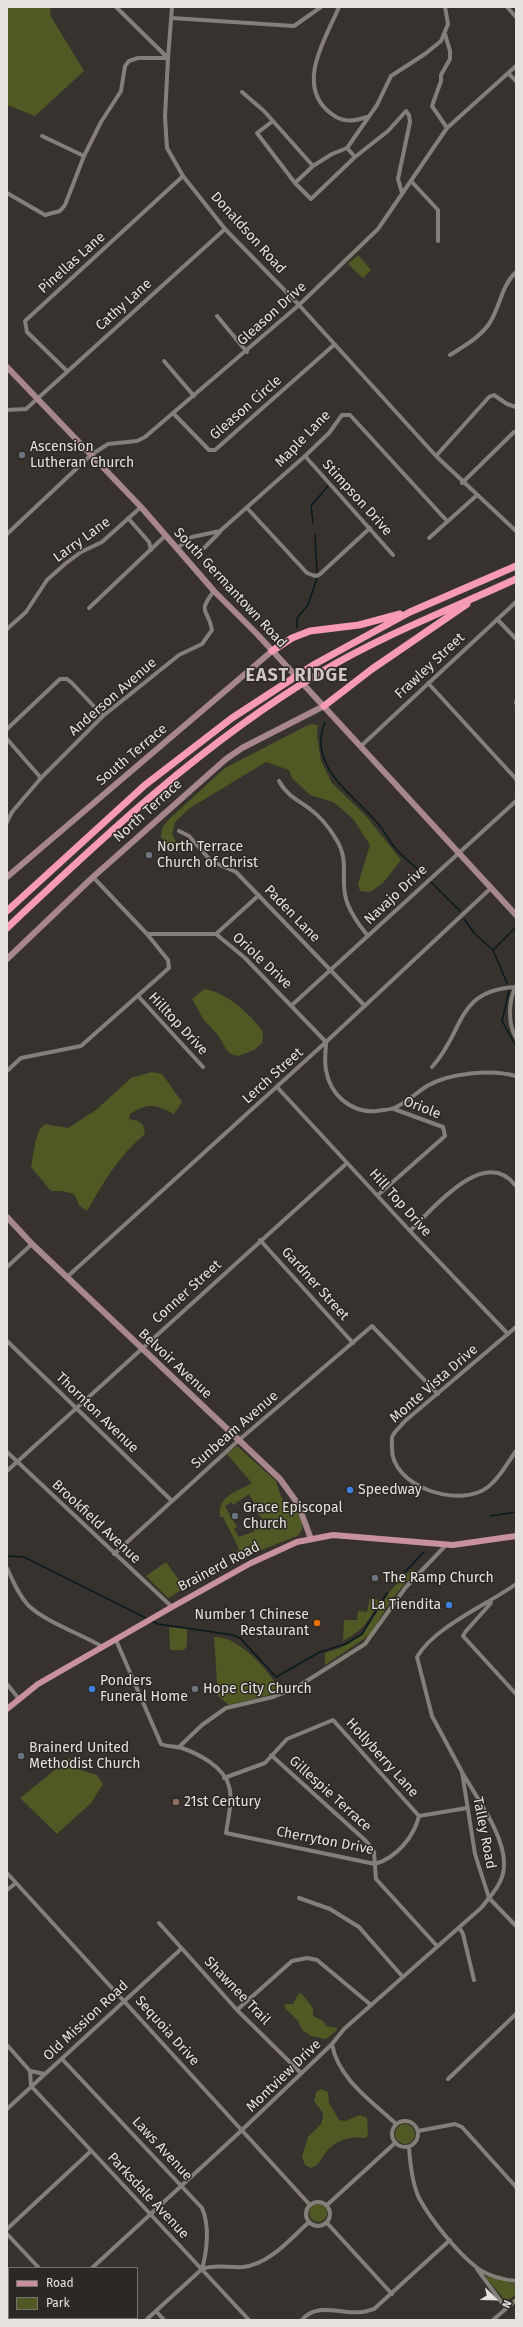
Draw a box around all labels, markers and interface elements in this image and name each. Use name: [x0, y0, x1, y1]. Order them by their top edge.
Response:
street label: Donaldson Road: [207, 189, 289, 277]
street label: Pinellas Lane: [35, 229, 109, 297]
street label: Cathy Lane: [93, 276, 155, 334]
street label: Gleason Drive: [234, 279, 310, 349]
street label: Gleason Circle: [207, 372, 285, 444]
street label: Maple Lane: [272, 407, 334, 471]
place label: Ascension Lutheran Church: [30, 439, 134, 472]
marker: Ascension Lutheran Church: [17, 450, 27, 460]
street label: Stimpson Drive: [319, 457, 395, 539]
street label: Larry Lane: [50, 514, 114, 566]
street label: South Germantown Road: [170, 525, 290, 651]
street label: Frawley Street: [392, 629, 468, 703]
street label: Anderson Avenue: [66, 654, 160, 740]
district label: EAST RIDGE: [245, 665, 349, 687]
street label: South Terrace: [93, 721, 171, 789]
street label: North Terrace: [110, 776, 186, 846]
place label: North Terrace Church of Christ: [157, 839, 258, 872]
marker: North Terrace Church of Christ: [144, 850, 154, 860]
street label: Navajo Drive: [361, 862, 431, 928]
street label: Paden Lane: [261, 882, 323, 946]
street label: Oriole Drive: [229, 929, 295, 993]
street label: Hilltop Drive: [145, 989, 211, 1059]
street label: Lerch Street: [239, 1044, 307, 1108]
street label: Oriole: [401, 1093, 443, 1123]
street label: Hill Top Drive: [365, 1166, 435, 1240]
street label: Gardner Street: [278, 1244, 352, 1324]
street label: Conner Street: [149, 1257, 225, 1327]
street label: Belvoir Avenue: [135, 1326, 215, 1402]
street label: Monte Vista Drive: [387, 1341, 481, 1427]
street label: Thornton Avenue: [52, 1369, 142, 1457]
street label: Sunbeam Avenue: [188, 1388, 282, 1472]
street label: Brookfield Avenue: [48, 1477, 144, 1567]
place label: Speedway: [358, 1482, 422, 1498]
marker: Speedway: [345, 1485, 355, 1495]
place label: Grace Episcopal Church: [243, 1500, 343, 1532]
marker: Grace Episcopal Church: [230, 1511, 240, 1521]
street label: Brainerd Road: [175, 1538, 263, 1596]
place label: The Ramp Church: [383, 1570, 494, 1586]
marker: The Ramp Church: [370, 1573, 380, 1583]
place label: La Tiendita: [371, 1597, 441, 1613]
marker: La Tiendita: [444, 1600, 454, 1610]
place label: Number 1 Chinese Restaurant: [195, 1607, 309, 1640]
marker: Number 1 Chinese Restaurant: [312, 1618, 322, 1628]
place label: Ponders Funeral Home: [100, 1673, 188, 1706]
place label: Hope City Church: [203, 1681, 312, 1697]
marker: Ponders Funeral Home: [87, 1684, 97, 1694]
marker: Hope City Church: [190, 1684, 200, 1694]
street label: Hollyberry Lane: [342, 1715, 422, 1801]
place label: Brainerd United Methodist Church: [29, 1740, 141, 1772]
marker: Brainerd United Methodist Church: [16, 1751, 26, 1761]
street label: Gillespie Terrace: [285, 1753, 375, 1835]
place label: 21st Century: [184, 1794, 261, 1810]
street label: Talley Road: [469, 1796, 499, 1870]
marker: 21st Century: [171, 1797, 181, 1807]
street label: Cherryton Drive: [275, 1823, 375, 1859]
street label: Shawnee Trail: [200, 1954, 274, 2028]
street label: Old Mission Road: [40, 1977, 132, 2065]
street label: Sequoia Drive: [131, 1993, 203, 2069]
street label: Montview Drive: [243, 2036, 325, 2116]
street label: Laws Avenue: [128, 2114, 196, 2184]
street label: Parksdale Avenue: [104, 2149, 192, 2243]
legend: [8, 2267, 138, 2319]
text: Road: [46, 2276, 74, 2290]
north arrow: [475, 2279, 515, 2319]
text: Park: [46, 2296, 70, 2310]
text: N: [499, 2298, 514, 2310]

